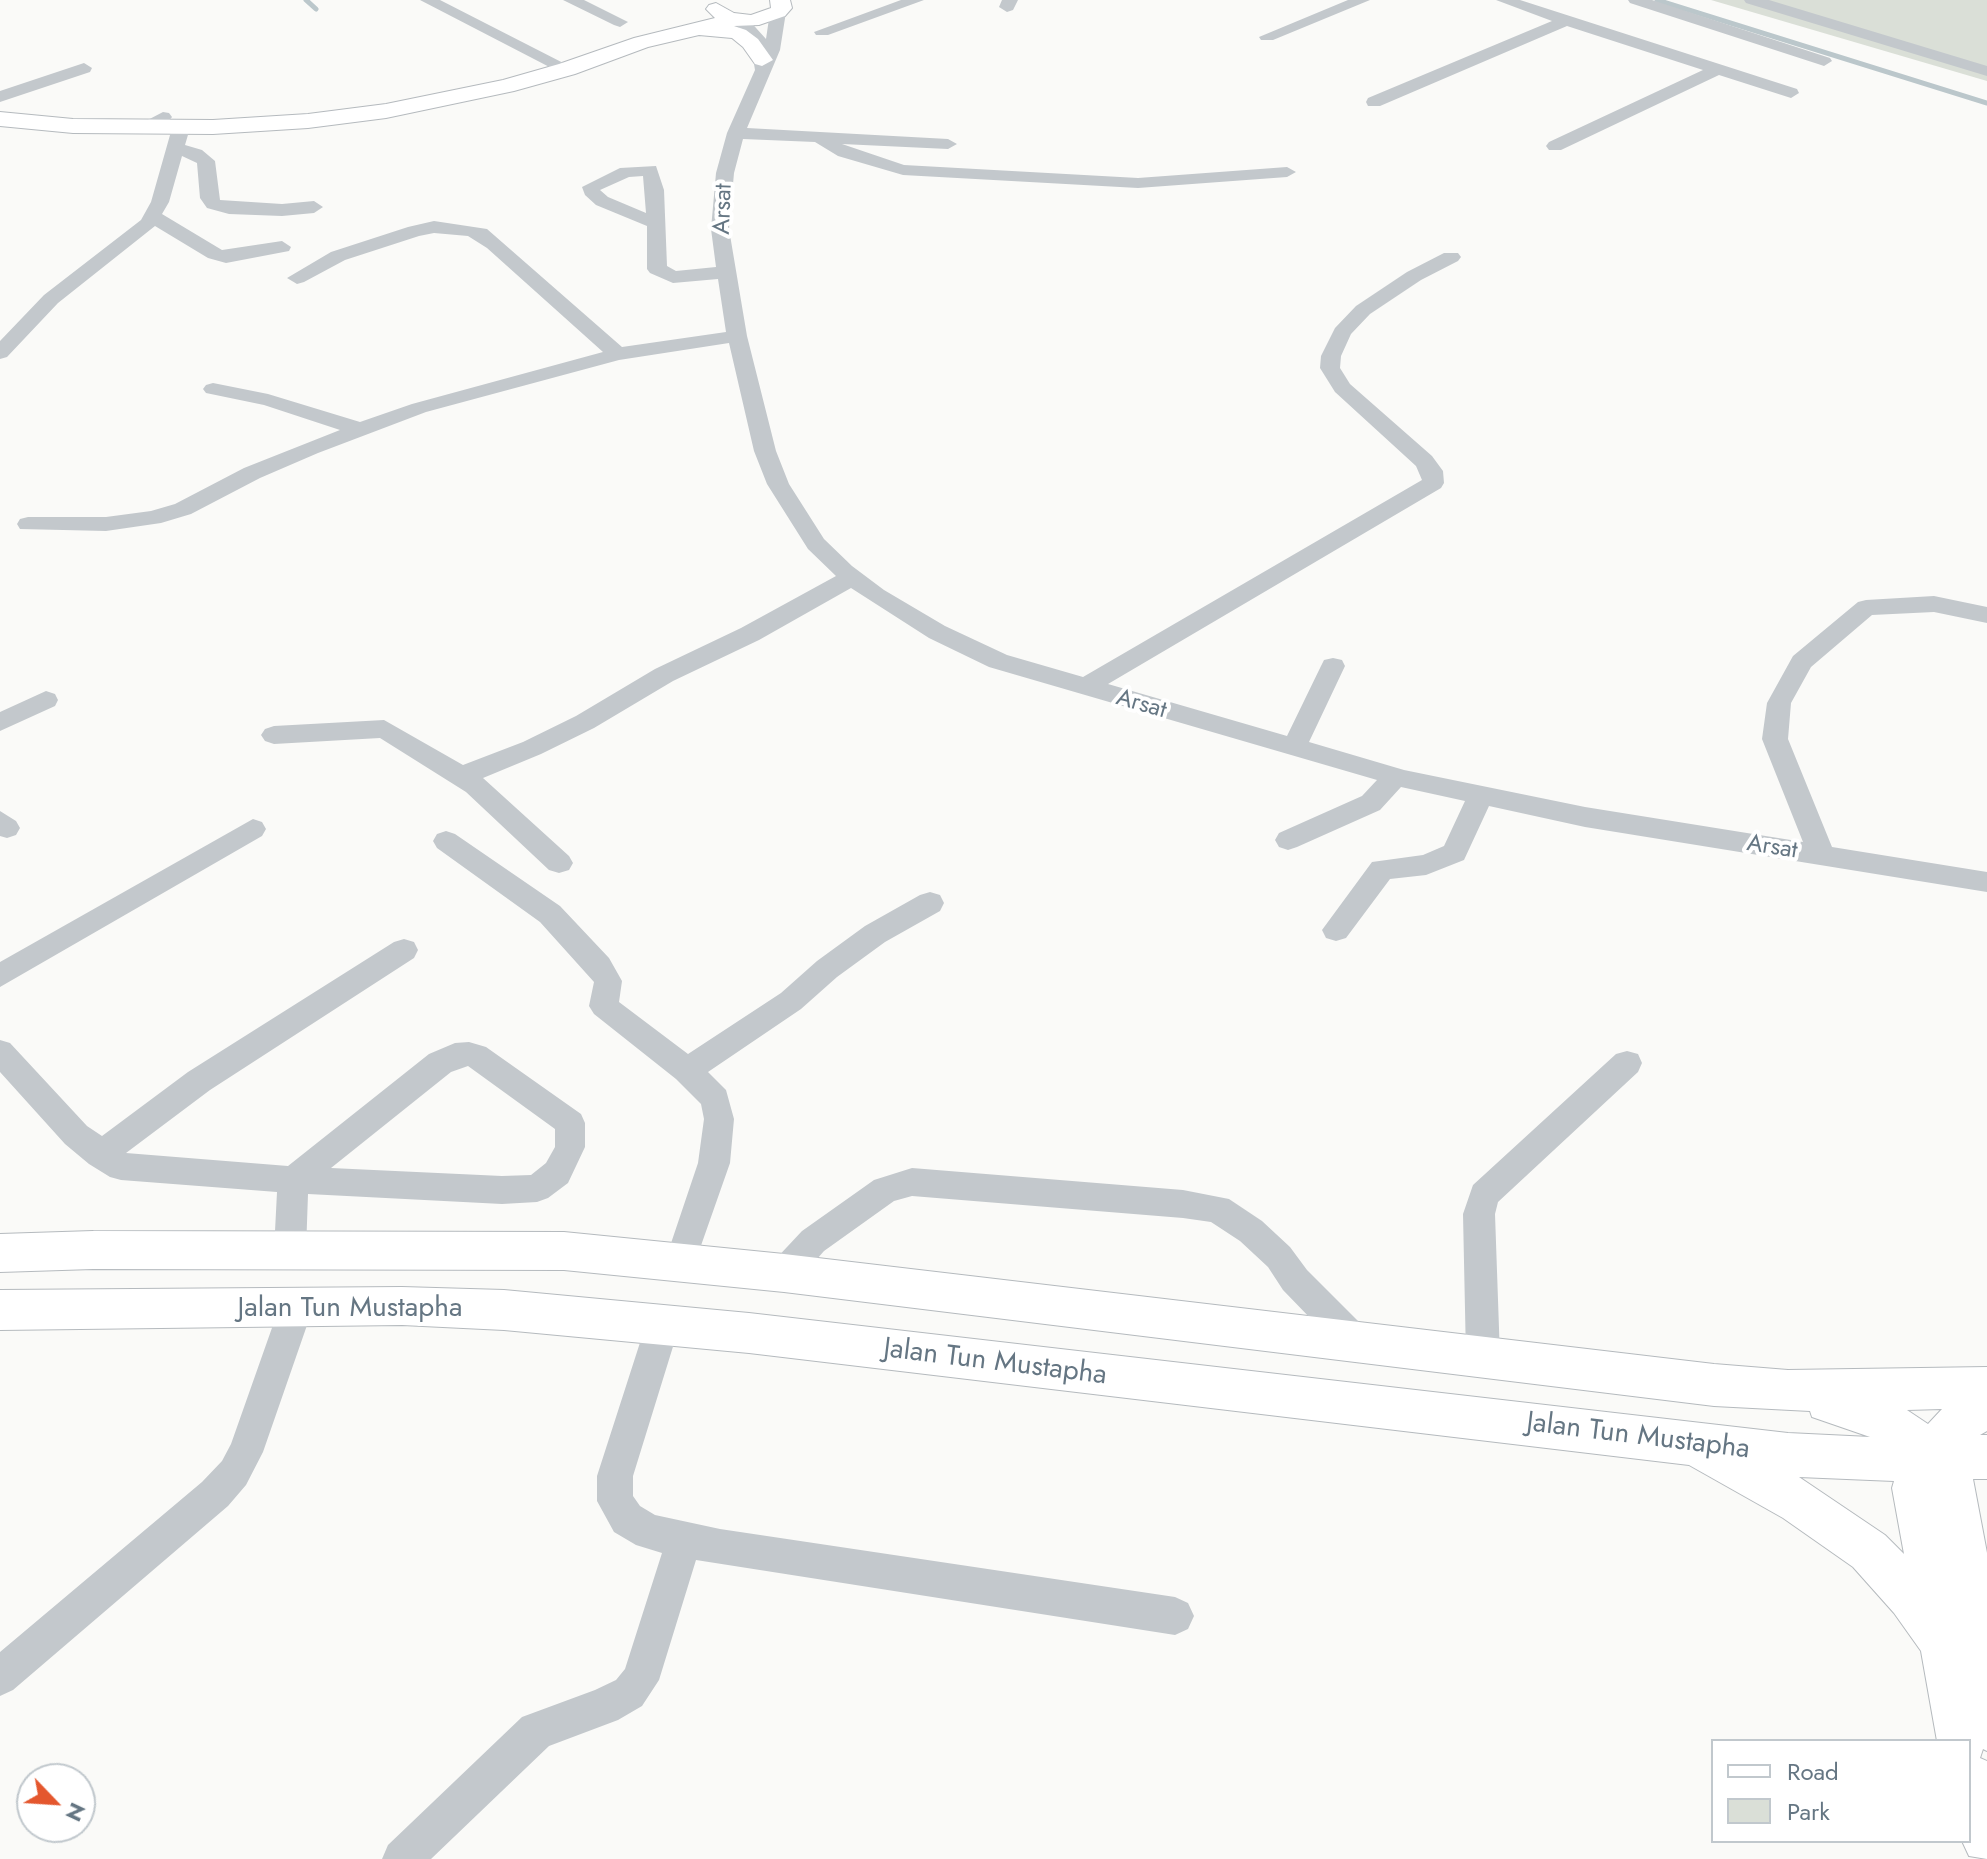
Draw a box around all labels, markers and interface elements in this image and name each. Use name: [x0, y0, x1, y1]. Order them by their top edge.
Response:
street label: Arsat: [709, 183, 739, 235]
street label: Arsat: [1112, 684, 1170, 726]
street label: Arsat: [1745, 830, 1799, 866]
street label: Jalan Tun Mustapha: [238, 1292, 462, 1326]
street label: Jalan Tun Mustapha: [881, 1333, 1109, 1393]
street label: Jalan Tun Mustapha: [1524, 1407, 1752, 1467]
legend: [1711, 1739, 1971, 1843]
text: Road: [1787, 1754, 1839, 1789]
north arrow: [16, 1763, 96, 1843]
text: Park: [1787, 1794, 1830, 1829]
text: N: [58, 1798, 94, 1827]

